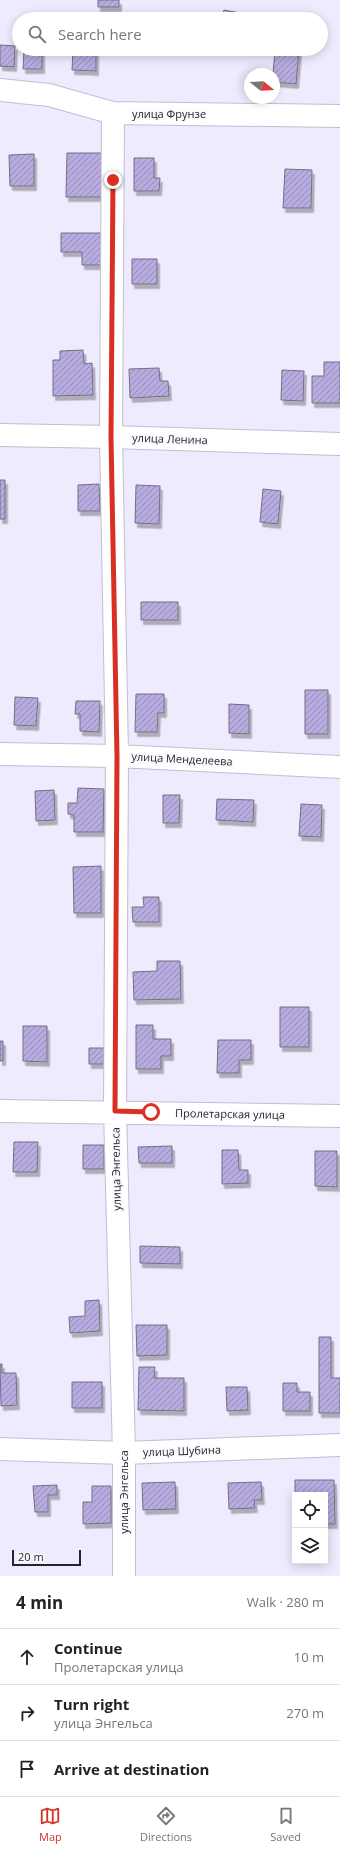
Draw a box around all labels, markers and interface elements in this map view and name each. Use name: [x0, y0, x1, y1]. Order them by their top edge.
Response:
search box: [12, 12, 328, 56]
icon: search: [26, 23, 48, 45]
text: Search here: [58, 24, 142, 44]
north arrow: [244, 68, 280, 104]
street label: улица Фрунзе: [132, 106, 206, 121]
route end: [104, 171, 122, 189]
street label: улица Ленина: [132, 430, 208, 447]
street label: улица Менделеева: [131, 748, 233, 769]
route start: [142, 1103, 160, 1121]
street label: Пролетарская улица: [175, 1105, 285, 1122]
street label: улица Энгельса: [107, 1127, 124, 1211]
street label: улица Шубина: [143, 1442, 221, 1459]
street label: улица Энгельса: [116, 1450, 131, 1534]
map controls: [292, 1492, 328, 1564]
button: locate: [292, 1492, 328, 1528]
button: layers: [292, 1528, 328, 1564]
scale bar: [12, 1548, 81, 1567]
text: 20 m: [18, 1549, 44, 1564]
text: 4 min: [16, 1591, 63, 1614]
text: Walk · 280 m: [247, 1593, 324, 1611]
text: Continue: [54, 1638, 122, 1658]
icon: ahead: [16, 1646, 38, 1668]
text: 10 m: [294, 1648, 324, 1666]
text: Пролетарская улица: [54, 1658, 184, 1676]
text: Turn right: [54, 1694, 129, 1714]
icon: right: [16, 1702, 38, 1724]
text: 270 m: [286, 1704, 324, 1722]
text: улица Энгельса: [54, 1714, 153, 1732]
icon: arrive: [16, 1758, 38, 1780]
text: Arrive at destination: [54, 1759, 209, 1779]
tab: Map: [39, 1805, 62, 1844]
tab: Directions: [140, 1805, 192, 1844]
tab: Saved: [270, 1805, 301, 1844]

